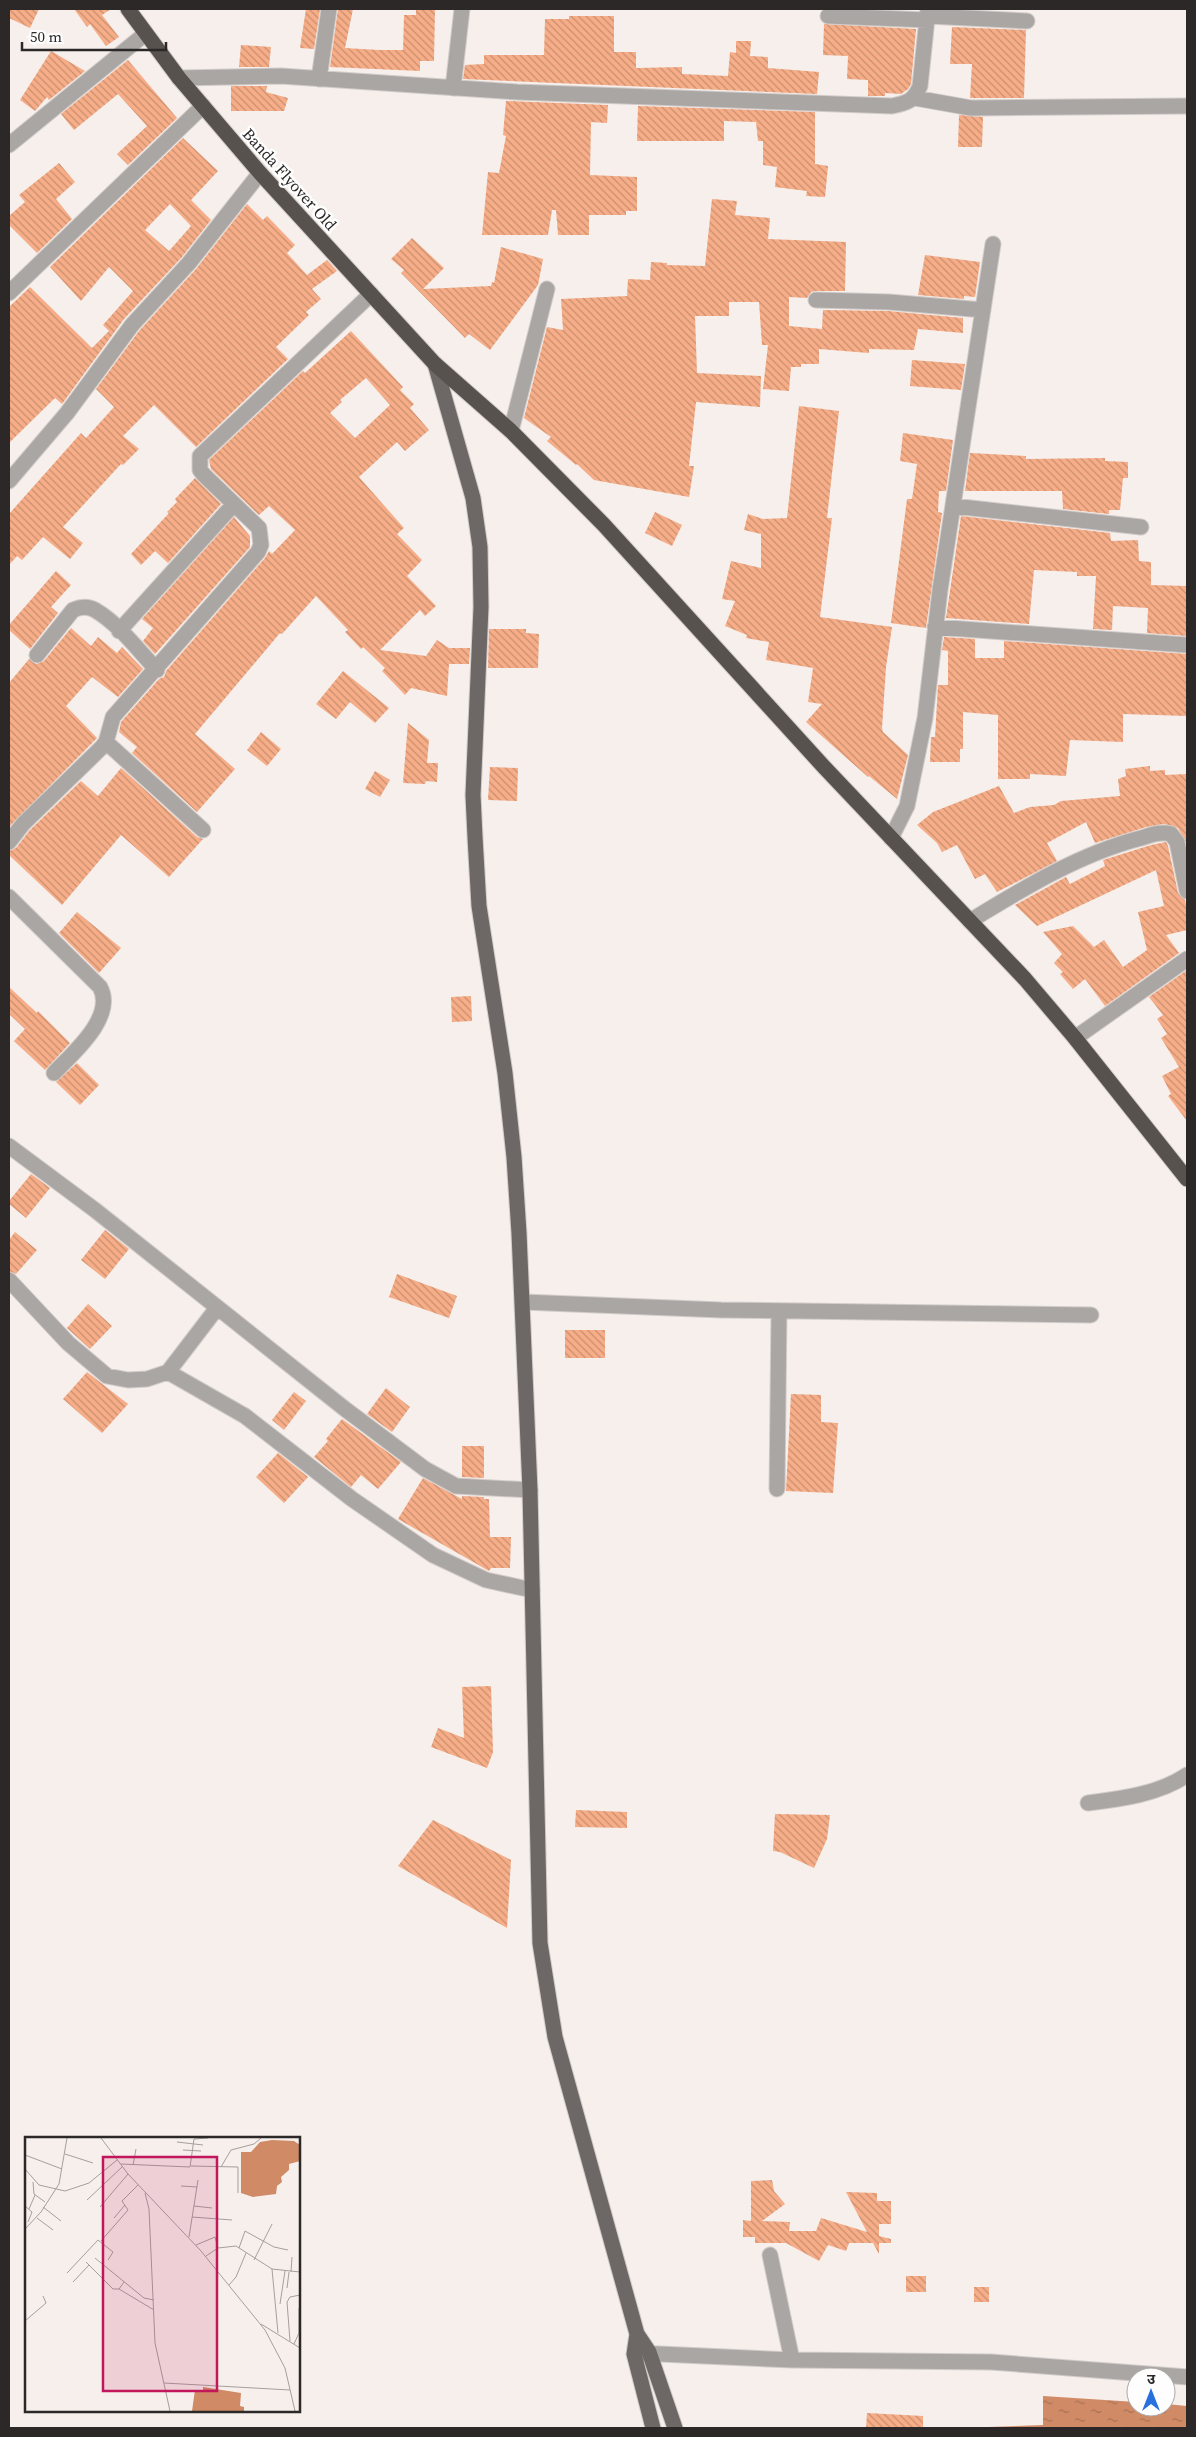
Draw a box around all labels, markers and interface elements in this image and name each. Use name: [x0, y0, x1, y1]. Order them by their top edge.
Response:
scale bar: [22, 20, 166, 52]
text: 50 m: [30, 26, 62, 47]
street label: Banda Flyover Old: [238, 123, 342, 235]
inset map: [25, 2137, 300, 2412]
north arrow: [1126, 2367, 1176, 2417]
text: उ: [1147, 2369, 1156, 2389]

